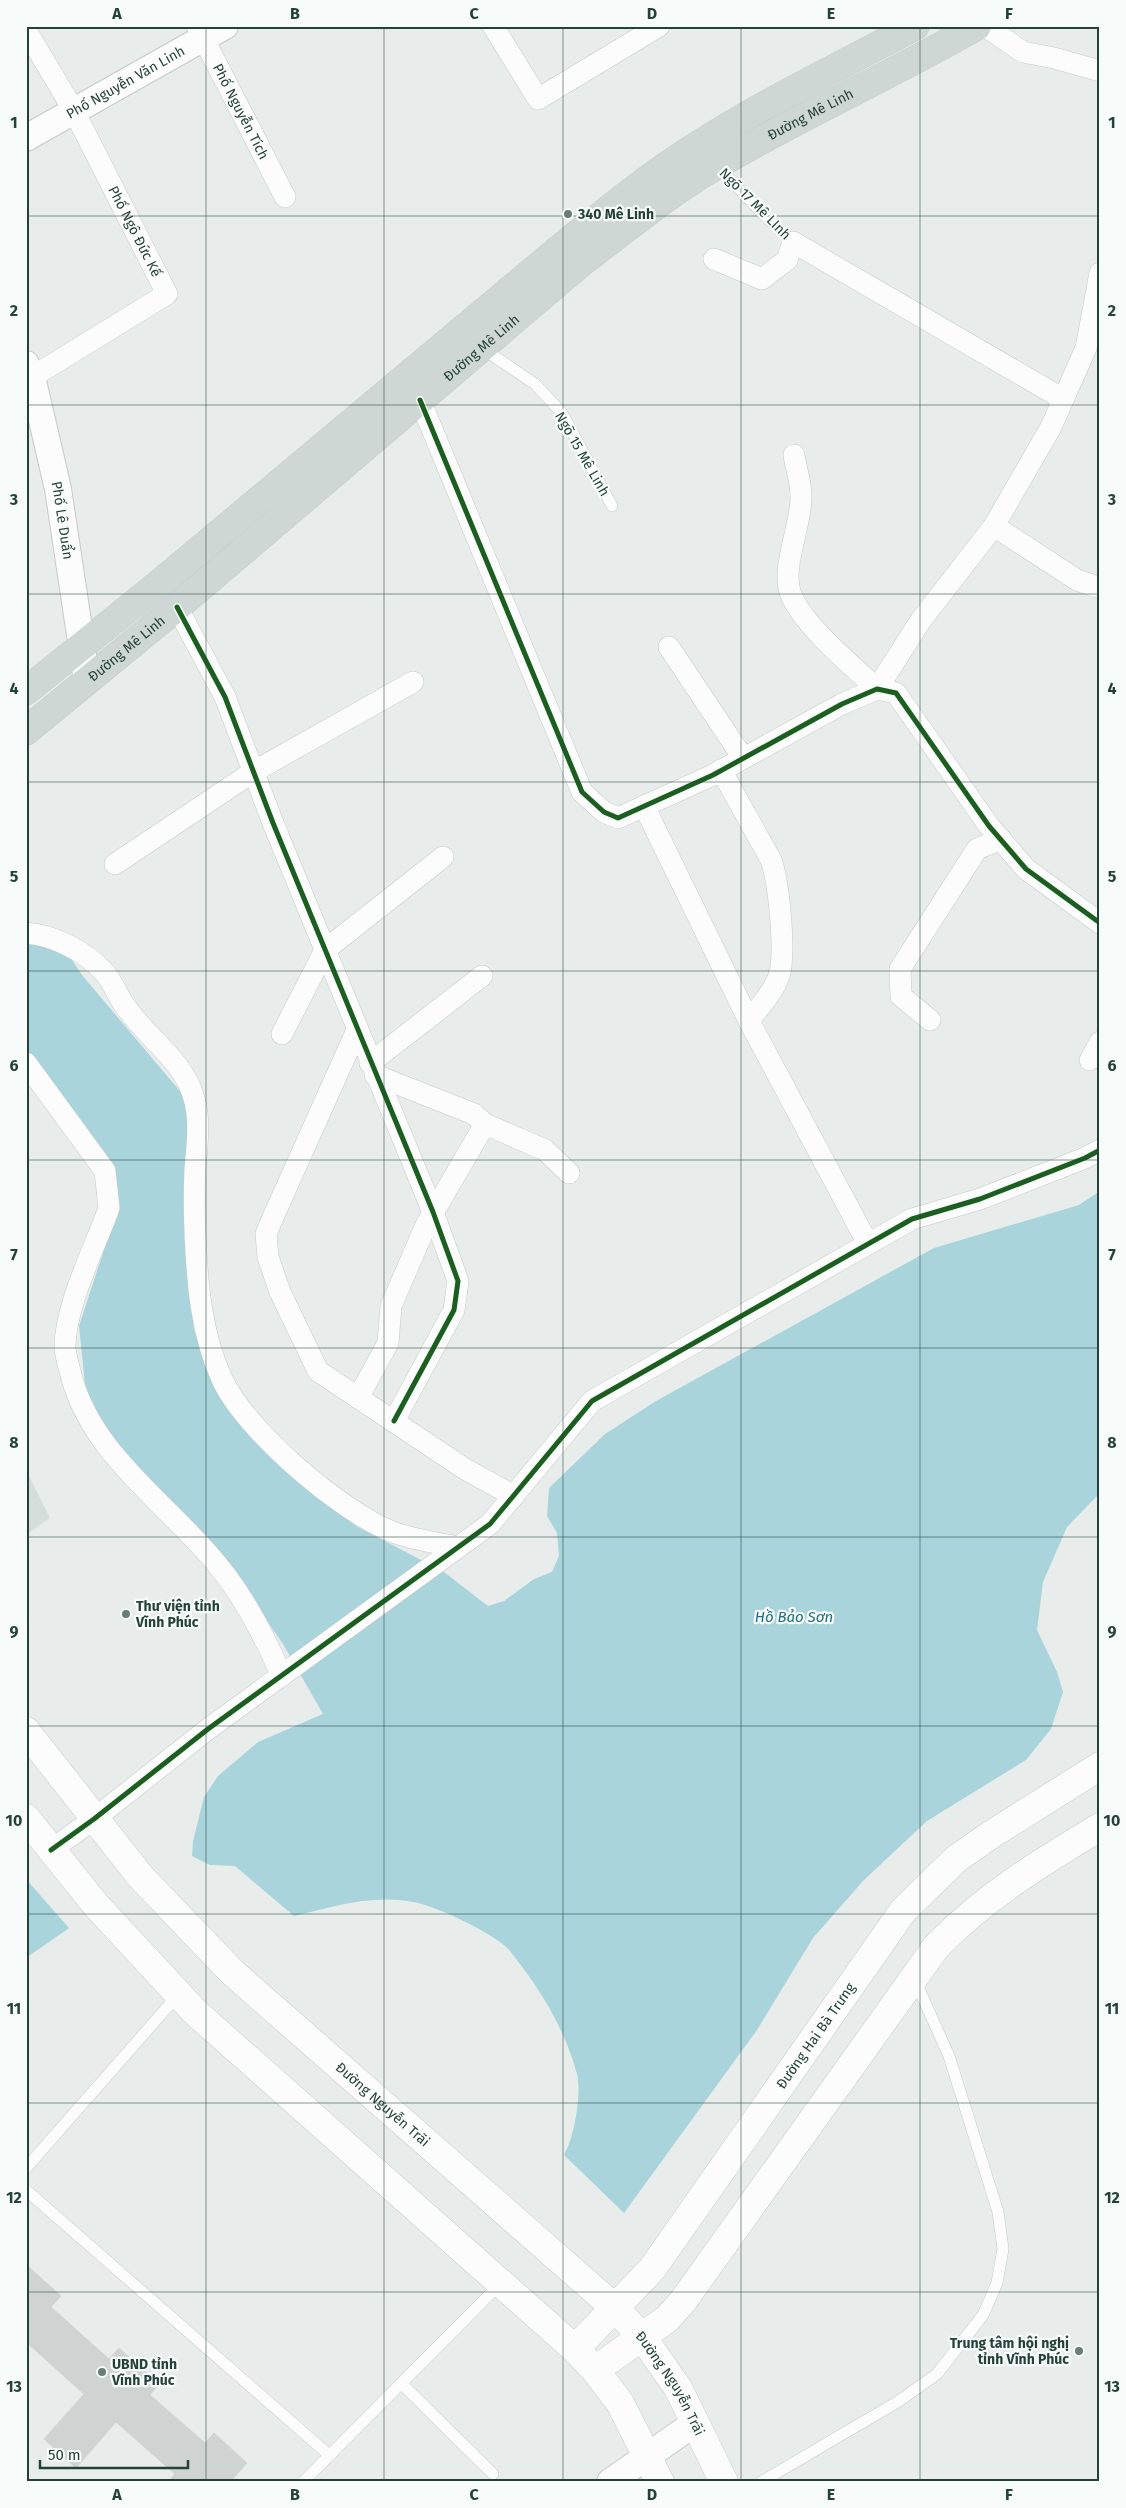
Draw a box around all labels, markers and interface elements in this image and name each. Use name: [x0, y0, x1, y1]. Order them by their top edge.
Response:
text: A: [111, 4, 122, 23]
text: B: [290, 4, 300, 23]
text: C: [469, 4, 479, 23]
text: D: [647, 4, 657, 23]
text: E: [827, 4, 835, 23]
text: F: [1005, 4, 1013, 23]
street label: Phố Nguyễn Văn Linh: [63, 42, 188, 122]
street label: Phố Nguyễn Tích: [209, 61, 273, 162]
street label: Đường Mê Linh: [764, 85, 856, 144]
text: 1: [10, 113, 18, 132]
text: 1: [1108, 113, 1116, 132]
street label: Ngõ 17 Mê LInh: [716, 165, 794, 243]
street label: Phố Ngô Đức Kế: [105, 183, 166, 280]
place label: 340 Mê Linh: [577, 206, 654, 223]
marker: 340 Mê Linh: [562, 208, 574, 220]
text: 2: [10, 301, 18, 320]
text: 2: [1108, 301, 1116, 320]
street label: Đường Mê Linh: [440, 311, 523, 385]
street label: Ngõ 15 Mê Linh: [551, 409, 613, 499]
street label: Phố Lê Duẩn: [48, 479, 77, 561]
text: 3: [9, 490, 18, 509]
text: 3: [1107, 490, 1116, 509]
street label: Đường Mê Linh: [85, 612, 168, 685]
text: 4: [9, 679, 19, 698]
text: 4: [1107, 679, 1117, 698]
text: 5: [10, 867, 19, 886]
text: 5: [1108, 867, 1117, 886]
text: 6: [9, 1056, 19, 1075]
text: 6: [1107, 1056, 1117, 1075]
text: 7: [10, 1245, 18, 1264]
text: 7: [1108, 1245, 1116, 1264]
text: 8: [9, 1433, 19, 1452]
text: 8: [1107, 1433, 1117, 1452]
place label: Thư viện tỉnh Vĩnh Phúc: [135, 1598, 220, 1631]
marker: Thư viện tỉnh Vĩnh Phúc: [120, 1608, 132, 1620]
water label: Hồ Bảo Sơn: [755, 1608, 833, 1626]
text: 9: [10, 1622, 19, 1641]
text: 9: [1108, 1622, 1117, 1641]
text: 10: [6, 1811, 22, 1830]
text: 10: [1104, 1811, 1120, 1830]
street label: Đường Hai Bà Trưng: [773, 1979, 859, 2092]
text: 11: [7, 1999, 21, 2018]
text: 11: [1105, 1999, 1119, 2018]
street label: Đường Nguyễn Trãi: [332, 2059, 433, 2150]
text: 12: [6, 2188, 22, 2207]
text: 12: [1104, 2188, 1120, 2207]
street label: Đường Nguyễn Trãi: [632, 2327, 708, 2438]
place label: Trung tâm hội nghị tỉnh Vĩnh Phúc: [950, 2335, 1069, 2368]
marker: Trung tâm hội nghị tỉnh Vĩnh Phúc: [1073, 2345, 1085, 2357]
place label: UBND tỉnh Vĩnh Phúc: [111, 2356, 177, 2389]
marker: UBND tỉnh Vĩnh Phúc: [96, 2366, 108, 2378]
text: 13: [6, 2377, 22, 2396]
text: 13: [1104, 2377, 1120, 2396]
scale bar: [40, 2438, 188, 2470]
text: 50 m: [48, 2446, 81, 2464]
text: A: [111, 2485, 122, 2504]
text: B: [290, 2485, 300, 2504]
text: C: [469, 2485, 479, 2504]
text: D: [647, 2485, 657, 2504]
text: E: [827, 2485, 835, 2504]
text: F: [1005, 2485, 1013, 2504]

